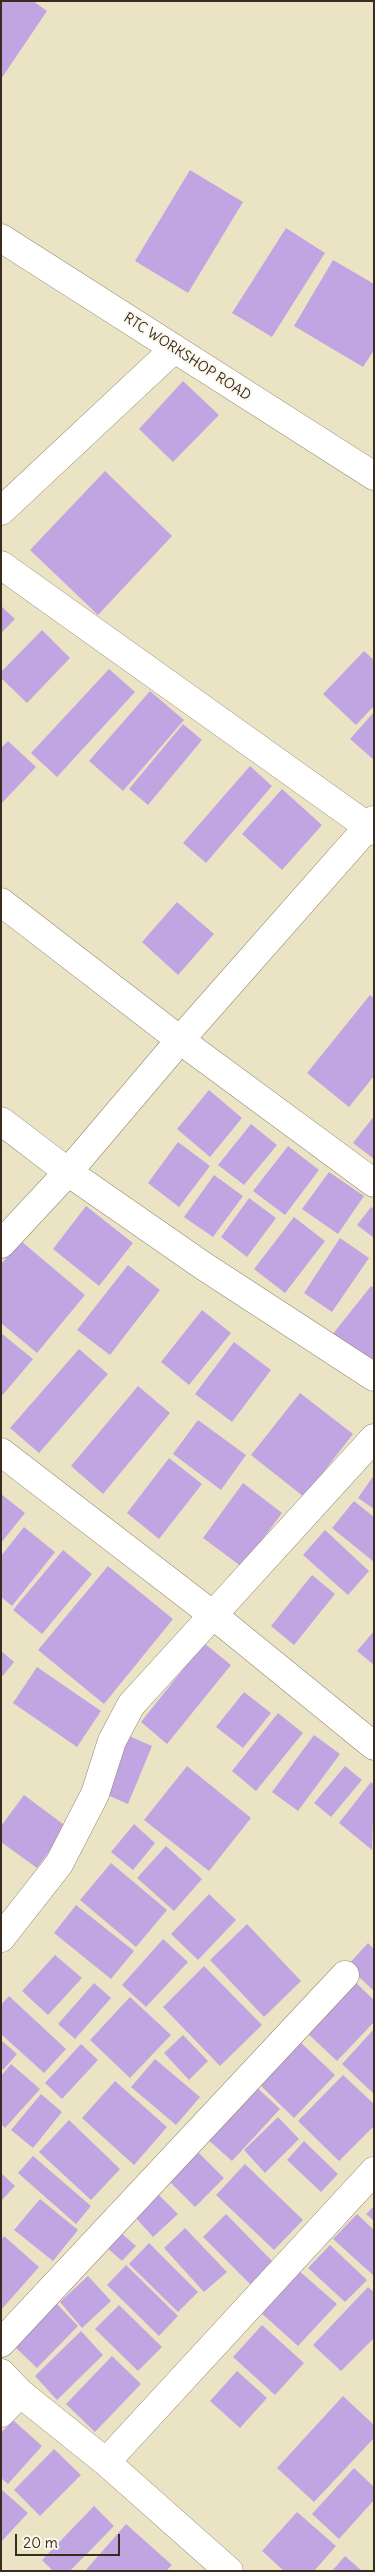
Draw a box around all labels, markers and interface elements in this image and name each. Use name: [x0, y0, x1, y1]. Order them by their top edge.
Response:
street label: RTC WORKSHOP ROAD: [120, 310, 254, 404]
scale bar: [18, 2524, 122, 2556]
text: 20 m: [23, 2533, 58, 2552]

